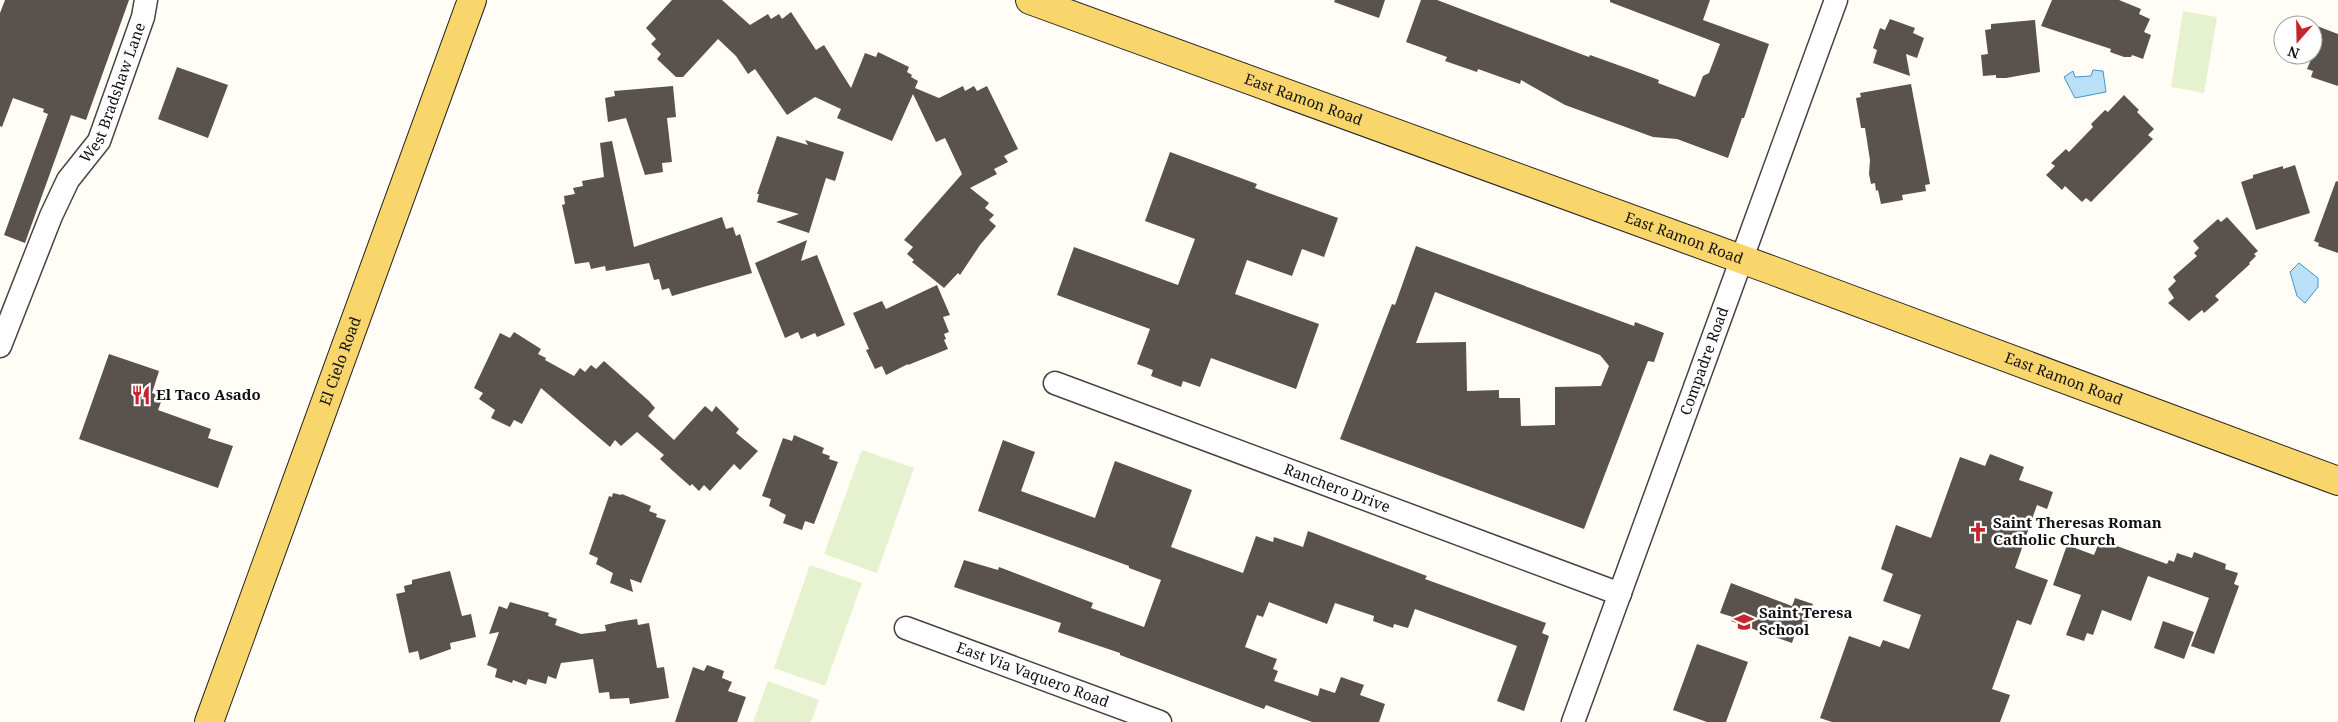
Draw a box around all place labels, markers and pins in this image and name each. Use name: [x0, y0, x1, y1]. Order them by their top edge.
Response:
restaurant icon: El Taco Asado: [130, 384, 152, 406]
place label: El Taco Asado: [156, 384, 261, 404]
place label: Saint Theresas Roman Catholic Church: [1993, 512, 2162, 549]
church icon: Saint Theresas Roman Catholic Church: [1967, 521, 1989, 543]
place label: Saint Teresa School: [1759, 602, 1852, 639]
school or university icon: Saint Teresa School: [1733, 611, 1755, 633]

